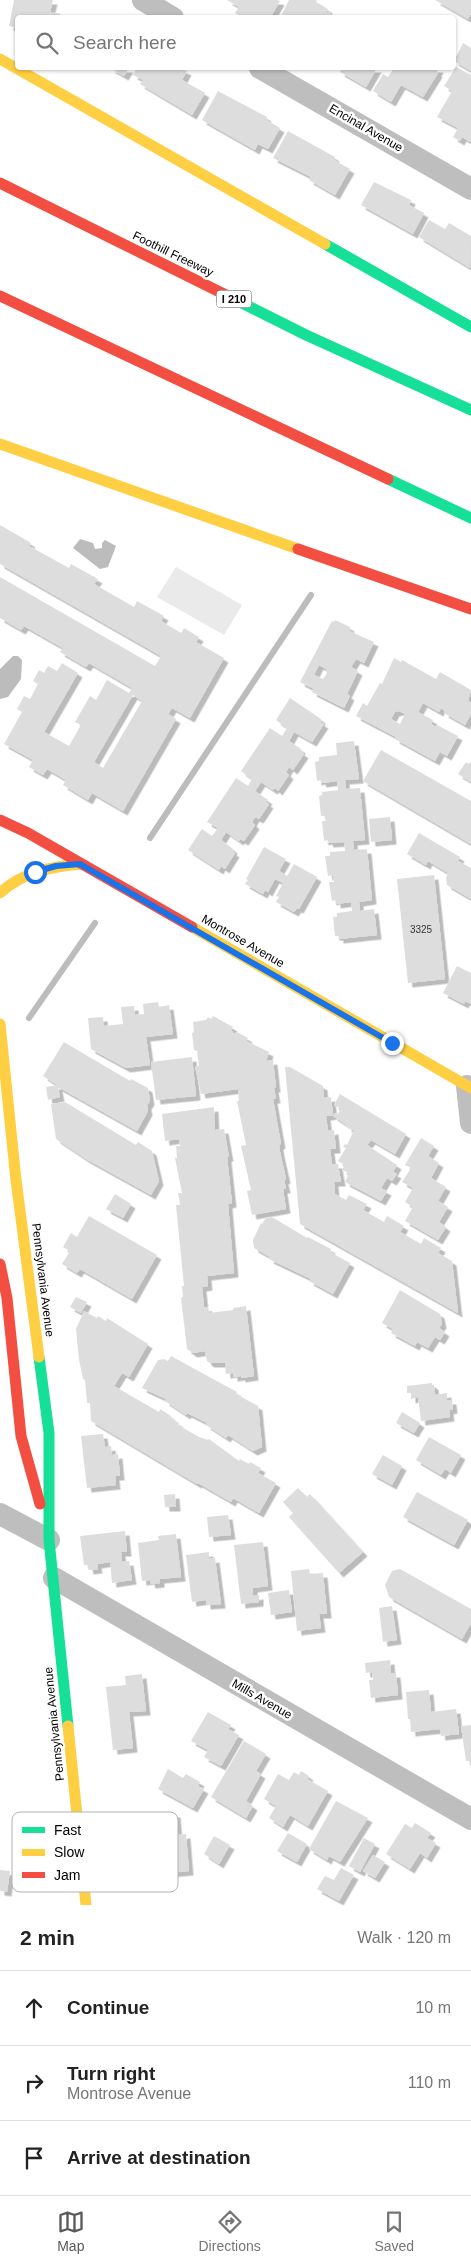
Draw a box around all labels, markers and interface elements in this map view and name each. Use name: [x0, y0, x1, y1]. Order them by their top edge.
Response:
search box: [15, 15, 456, 70]
icon: search: [33, 29, 61, 57]
text: Search here: [73, 32, 177, 53]
street label: Encinal Avenue: [327, 101, 406, 155]
street label: Foothill Freeway: [130, 228, 216, 280]
road number: I 210: [216, 290, 252, 308]
route start: [24, 861, 47, 884]
street label: Montrose Avenue: [199, 912, 287, 971]
house number: 3325: [410, 924, 433, 935]
route end: [381, 1032, 404, 1055]
street label: Pennsylvania Avenue: [29, 1222, 57, 1338]
street label: Pennsylvania Avenue: [41, 1666, 67, 1782]
street label: Mills Avenue: [229, 1676, 295, 1722]
legend: [12, 1812, 178, 1892]
text: Fast: [54, 1822, 81, 1838]
text: Slow: [54, 1844, 85, 1860]
text: Jam: [54, 1867, 80, 1883]
text: 2 min: [20, 1926, 75, 1949]
text: Walk · 120 m: [357, 1929, 451, 1946]
icon: ahead: [20, 1994, 48, 2022]
text: Continue: [67, 1997, 149, 2018]
text: 10 m: [415, 1999, 451, 2016]
text: Turn right: [67, 2063, 155, 2084]
icon: right: [20, 2069, 48, 2097]
text: 110 m: [408, 2074, 451, 2091]
text: Montrose Avenue: [67, 2085, 191, 2102]
icon: arrive: [20, 2144, 48, 2172]
text: Arrive at destination: [67, 2147, 251, 2168]
tab: Map: [57, 2208, 85, 2254]
tab: Directions: [199, 2208, 261, 2254]
tab: Saved: [374, 2208, 414, 2254]

